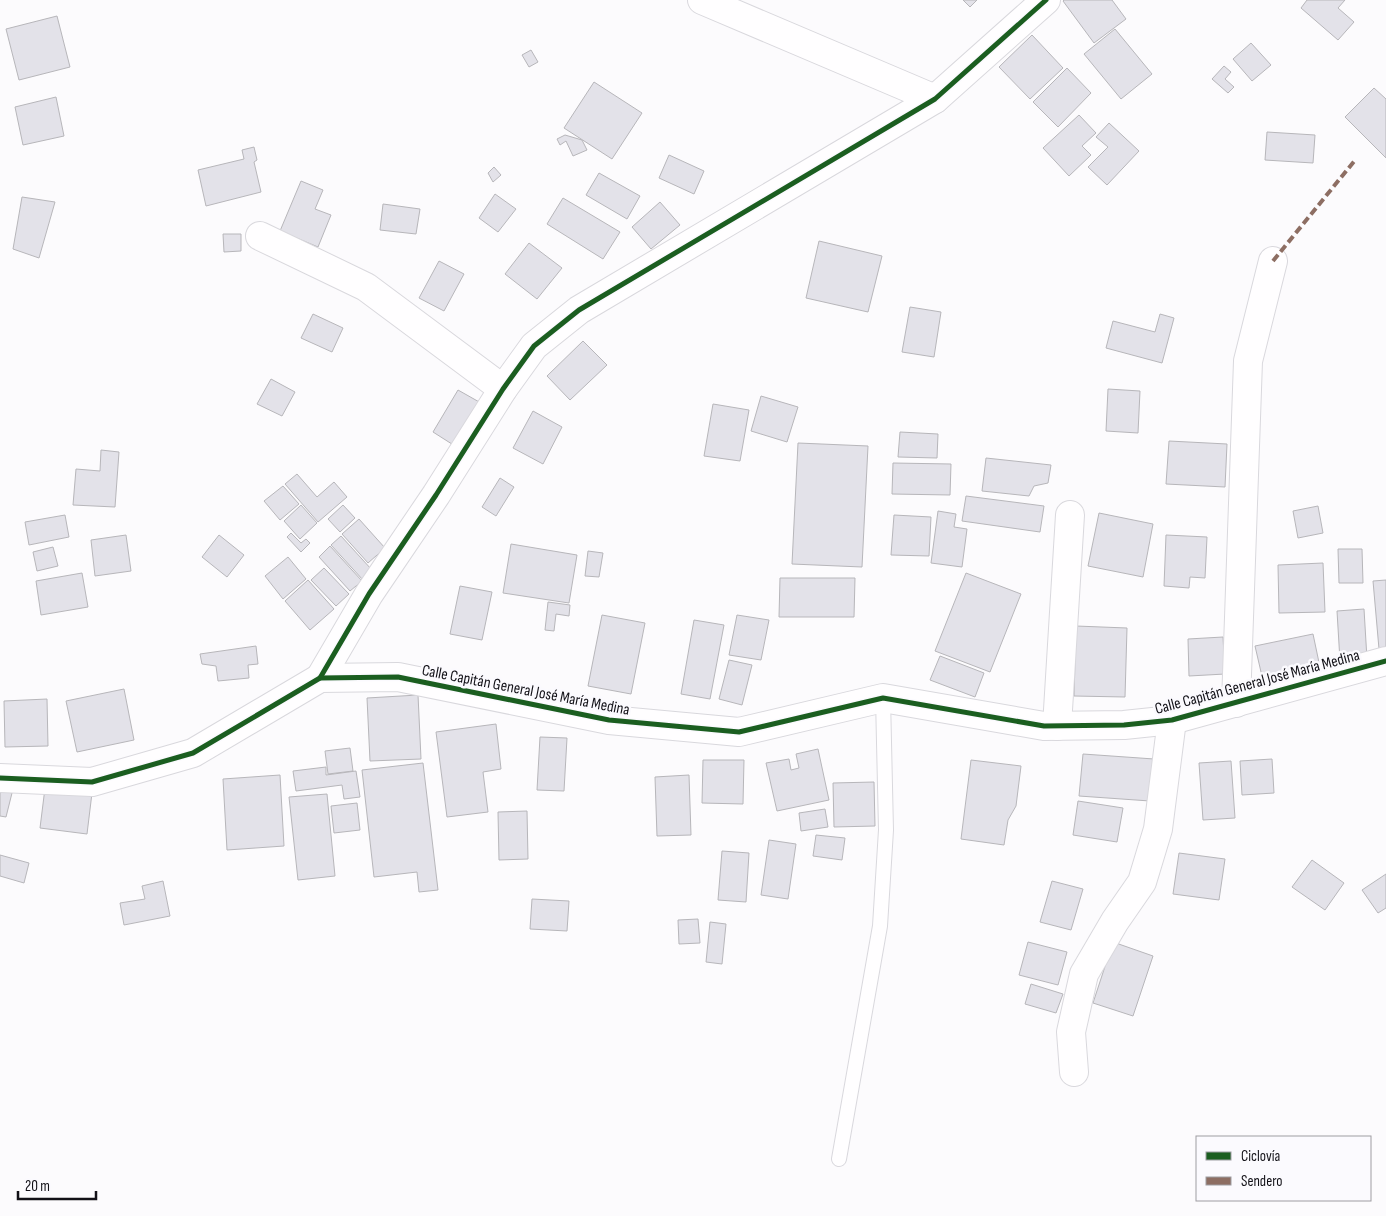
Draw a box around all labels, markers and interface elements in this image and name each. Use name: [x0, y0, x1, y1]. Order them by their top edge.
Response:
street label: Calle Capitán General José María Medina: [1153, 646, 1362, 719]
street label: Calle Capitán General José María Medina: [420, 661, 631, 720]
legend: [1196, 1136, 1371, 1201]
text: Ciclovía: [1241, 1147, 1281, 1166]
scale bar: [18, 1168, 95, 1200]
text: Sendero: [1241, 1172, 1282, 1191]
text: 20 m: [25, 1177, 50, 1196]

